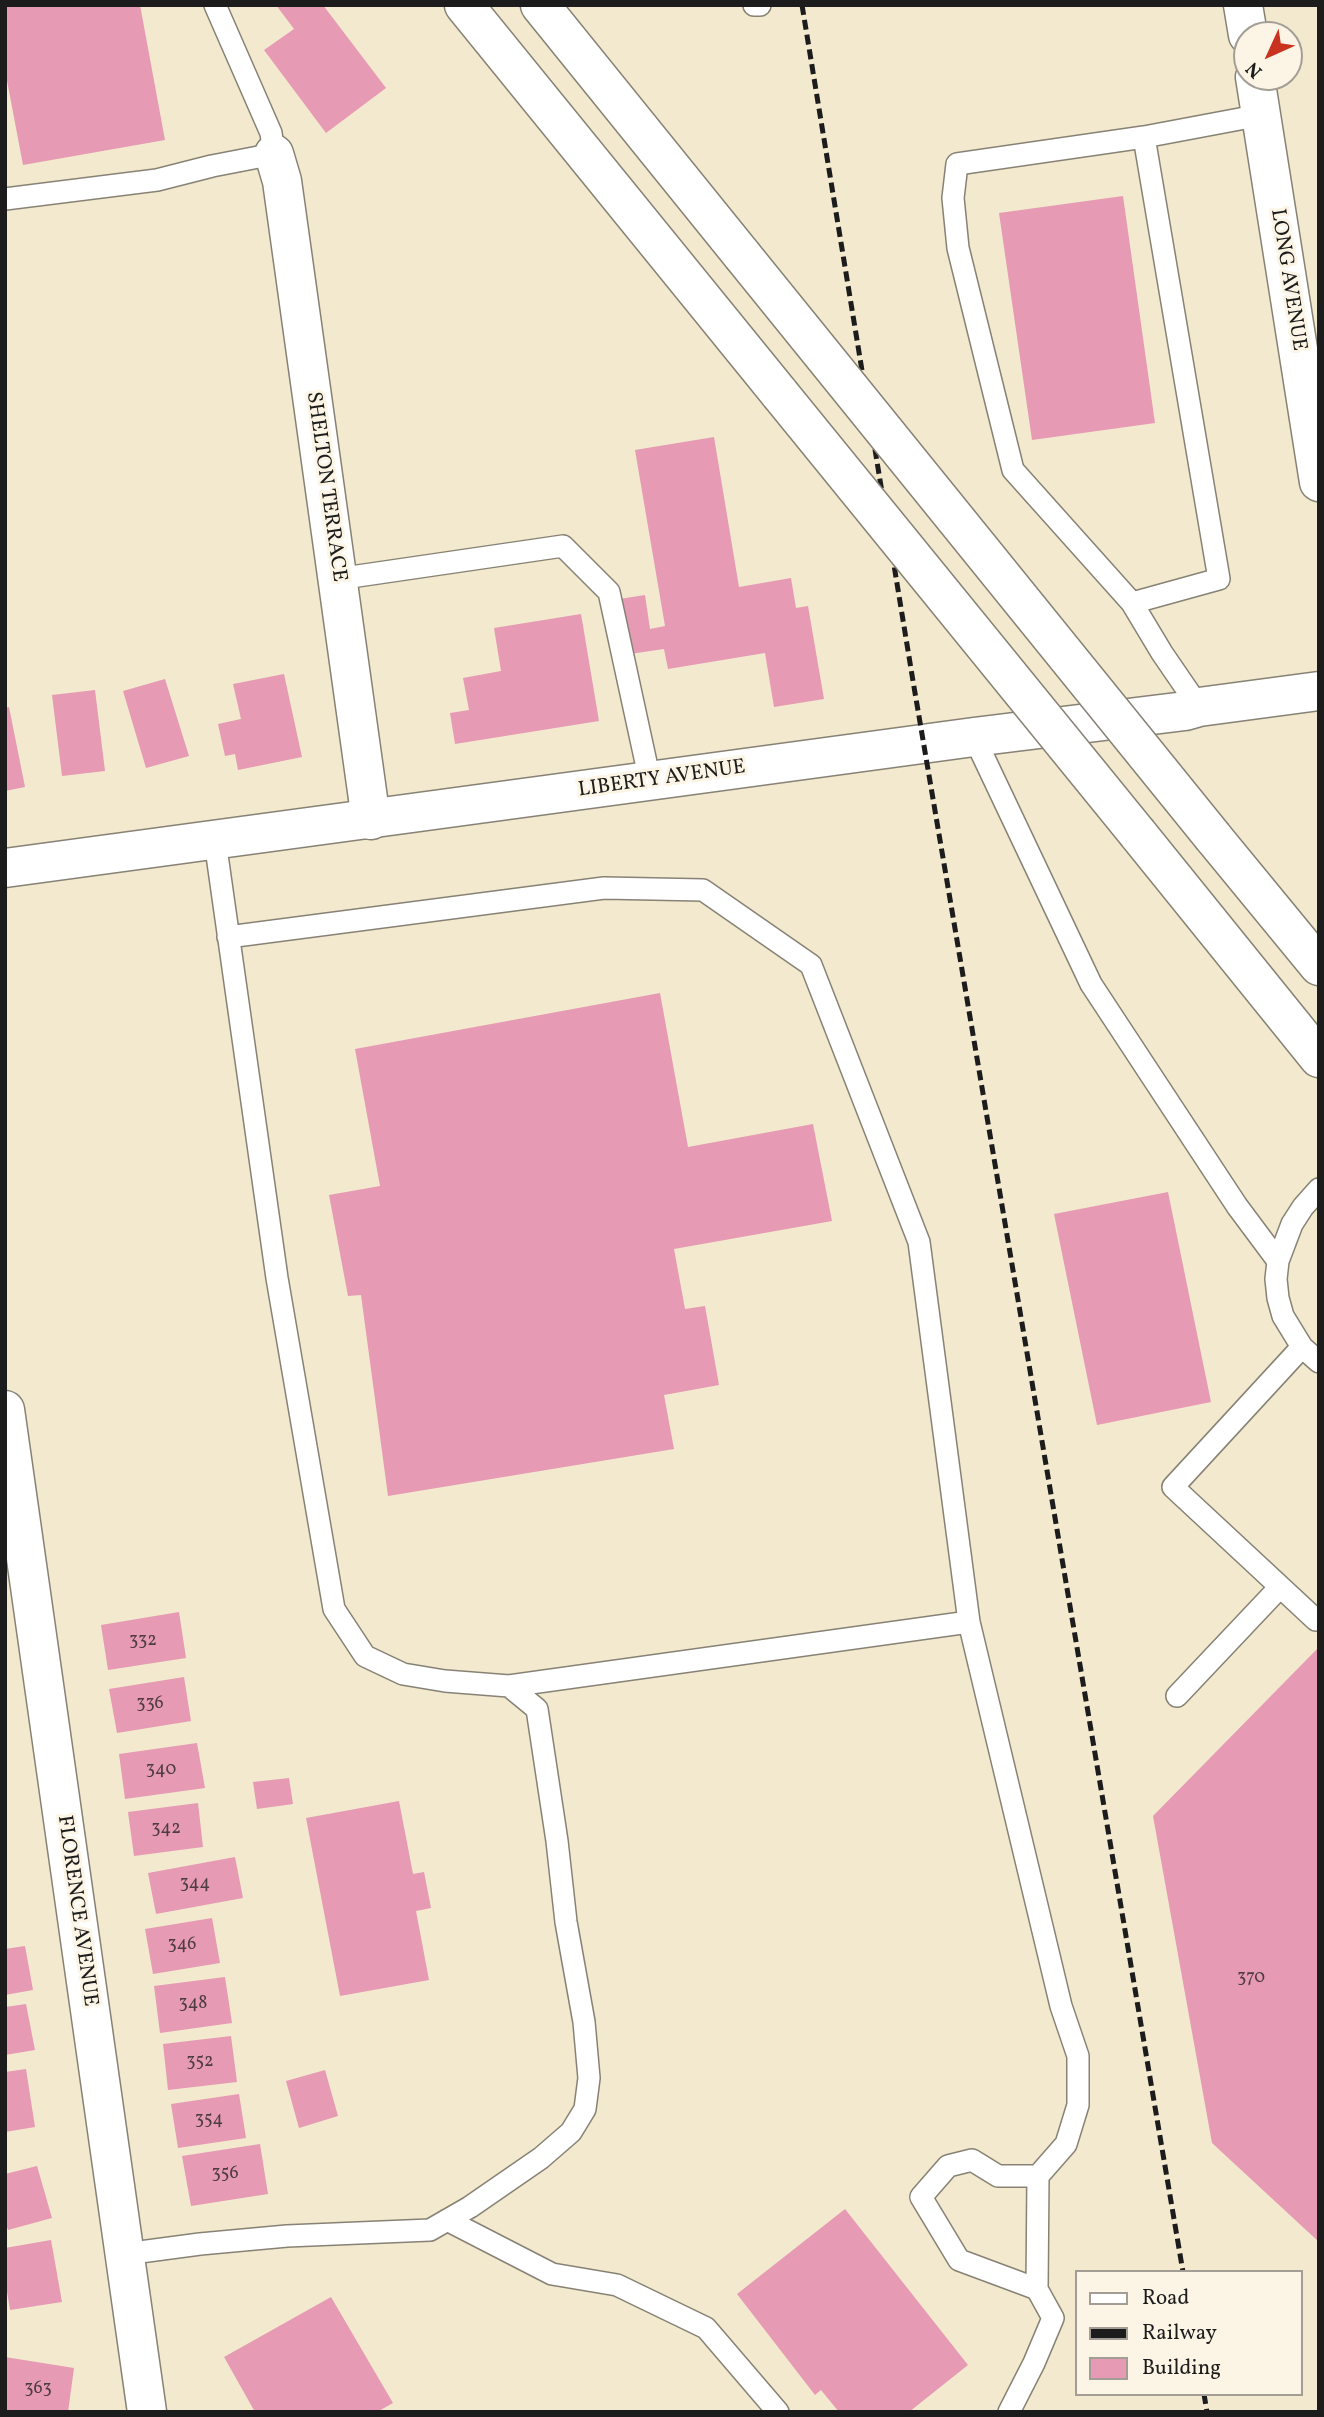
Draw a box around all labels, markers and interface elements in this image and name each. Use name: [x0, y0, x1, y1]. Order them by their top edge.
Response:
north arrow: [1233, 21, 1303, 91]
text: N: [1241, 55, 1269, 84]
street label: LONG AVENUE: [1263, 207, 1311, 353]
street label: SHELTON TERRACE: [299, 390, 351, 584]
street label: LIBERTY AVENUE: [577, 756, 747, 804]
house number: 332: [129, 1631, 157, 1653]
house number: 336: [136, 1694, 164, 1716]
house number: 340: [146, 1760, 176, 1782]
street label: FLORENCE AVENUE: [50, 1814, 102, 2008]
house number: 342: [151, 1819, 181, 1841]
house number: 344: [180, 1874, 210, 1896]
house number: 346: [168, 1935, 196, 1957]
house number: 370: [1237, 1968, 1265, 1990]
house number: 348: [179, 1994, 207, 2016]
house number: 352: [186, 2052, 214, 2074]
house number: 354: [195, 2110, 223, 2132]
house number: 356: [212, 2164, 238, 2186]
legend: [1076, 2270, 1303, 2396]
text: Road: [1142, 2284, 1189, 2313]
text: Railway: [1142, 2319, 1217, 2348]
text: Building: [1142, 2354, 1221, 2383]
house number: 363: [24, 2379, 52, 2401]

